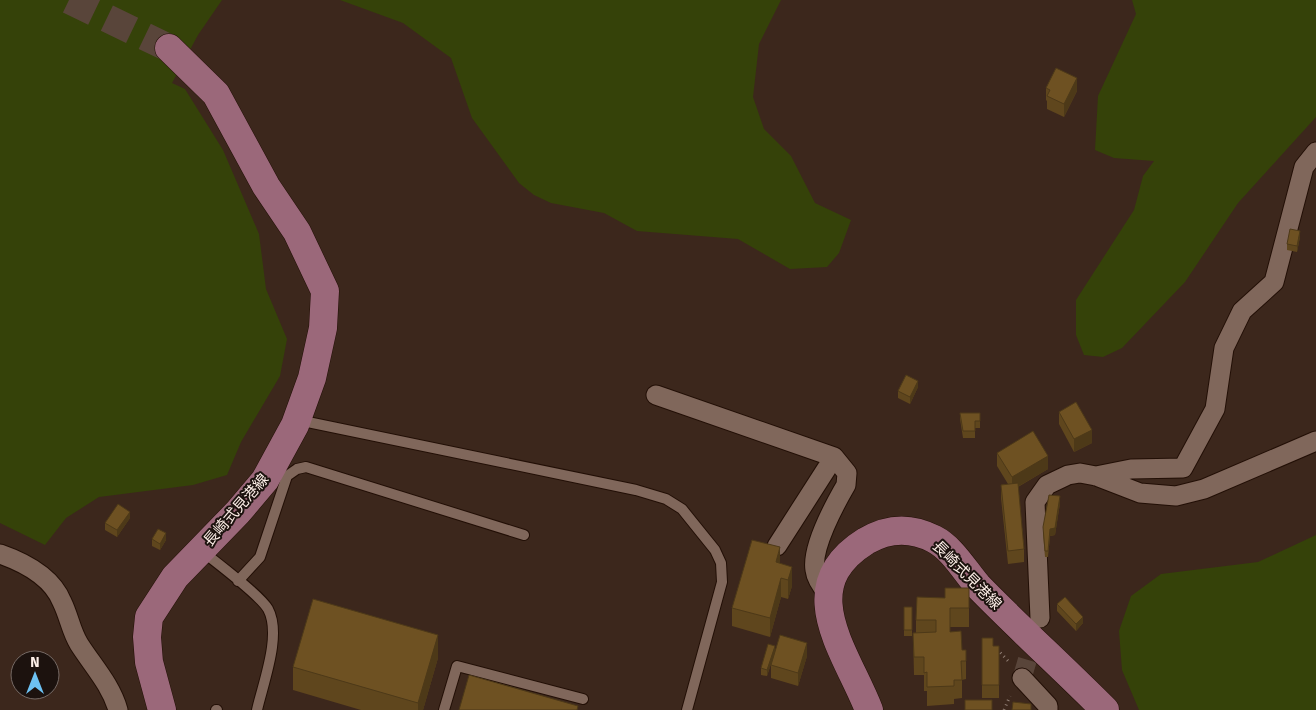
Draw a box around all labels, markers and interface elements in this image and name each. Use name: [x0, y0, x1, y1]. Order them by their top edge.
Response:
street label: 長崎式見港線: [200, 470, 272, 550]
street label: 長崎式見港線: [929, 537, 1005, 613]
north arrow: [10, 650, 60, 700]
text: N: [30, 654, 40, 671]

